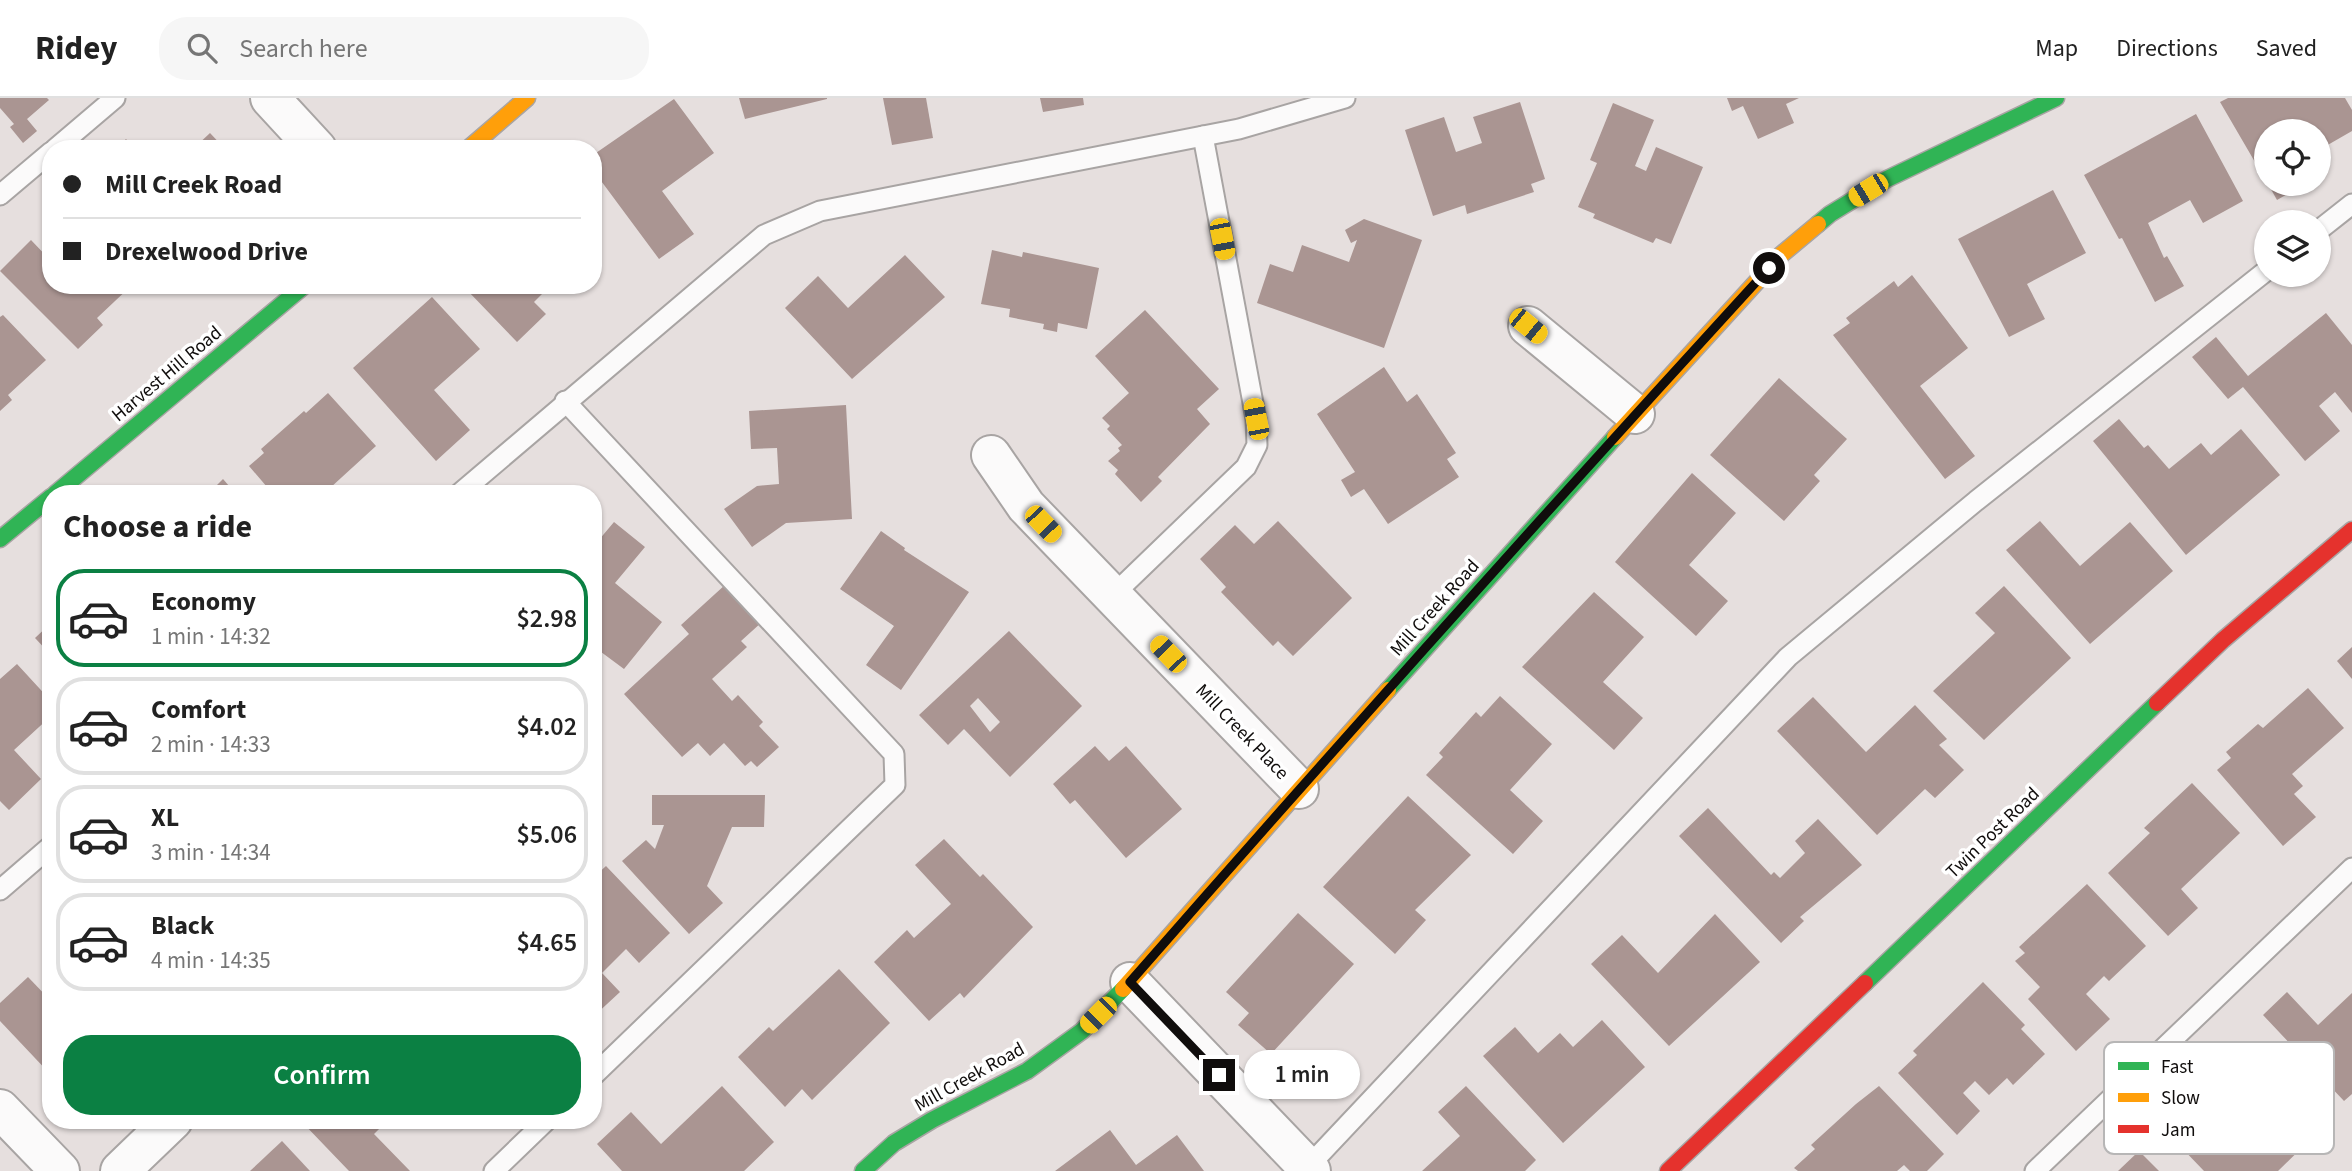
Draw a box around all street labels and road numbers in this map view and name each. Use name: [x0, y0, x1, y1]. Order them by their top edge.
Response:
street label: Harvest Hill Road: [106, 320, 228, 428]
street label: Mill Creek Road: [1384, 554, 1486, 662]
street label: Mill Creek Place: [1189, 678, 1295, 786]
street label: Twin Post Road: [1940, 781, 2046, 885]
street label: Mill Creek Road: [910, 1036, 1030, 1119]

